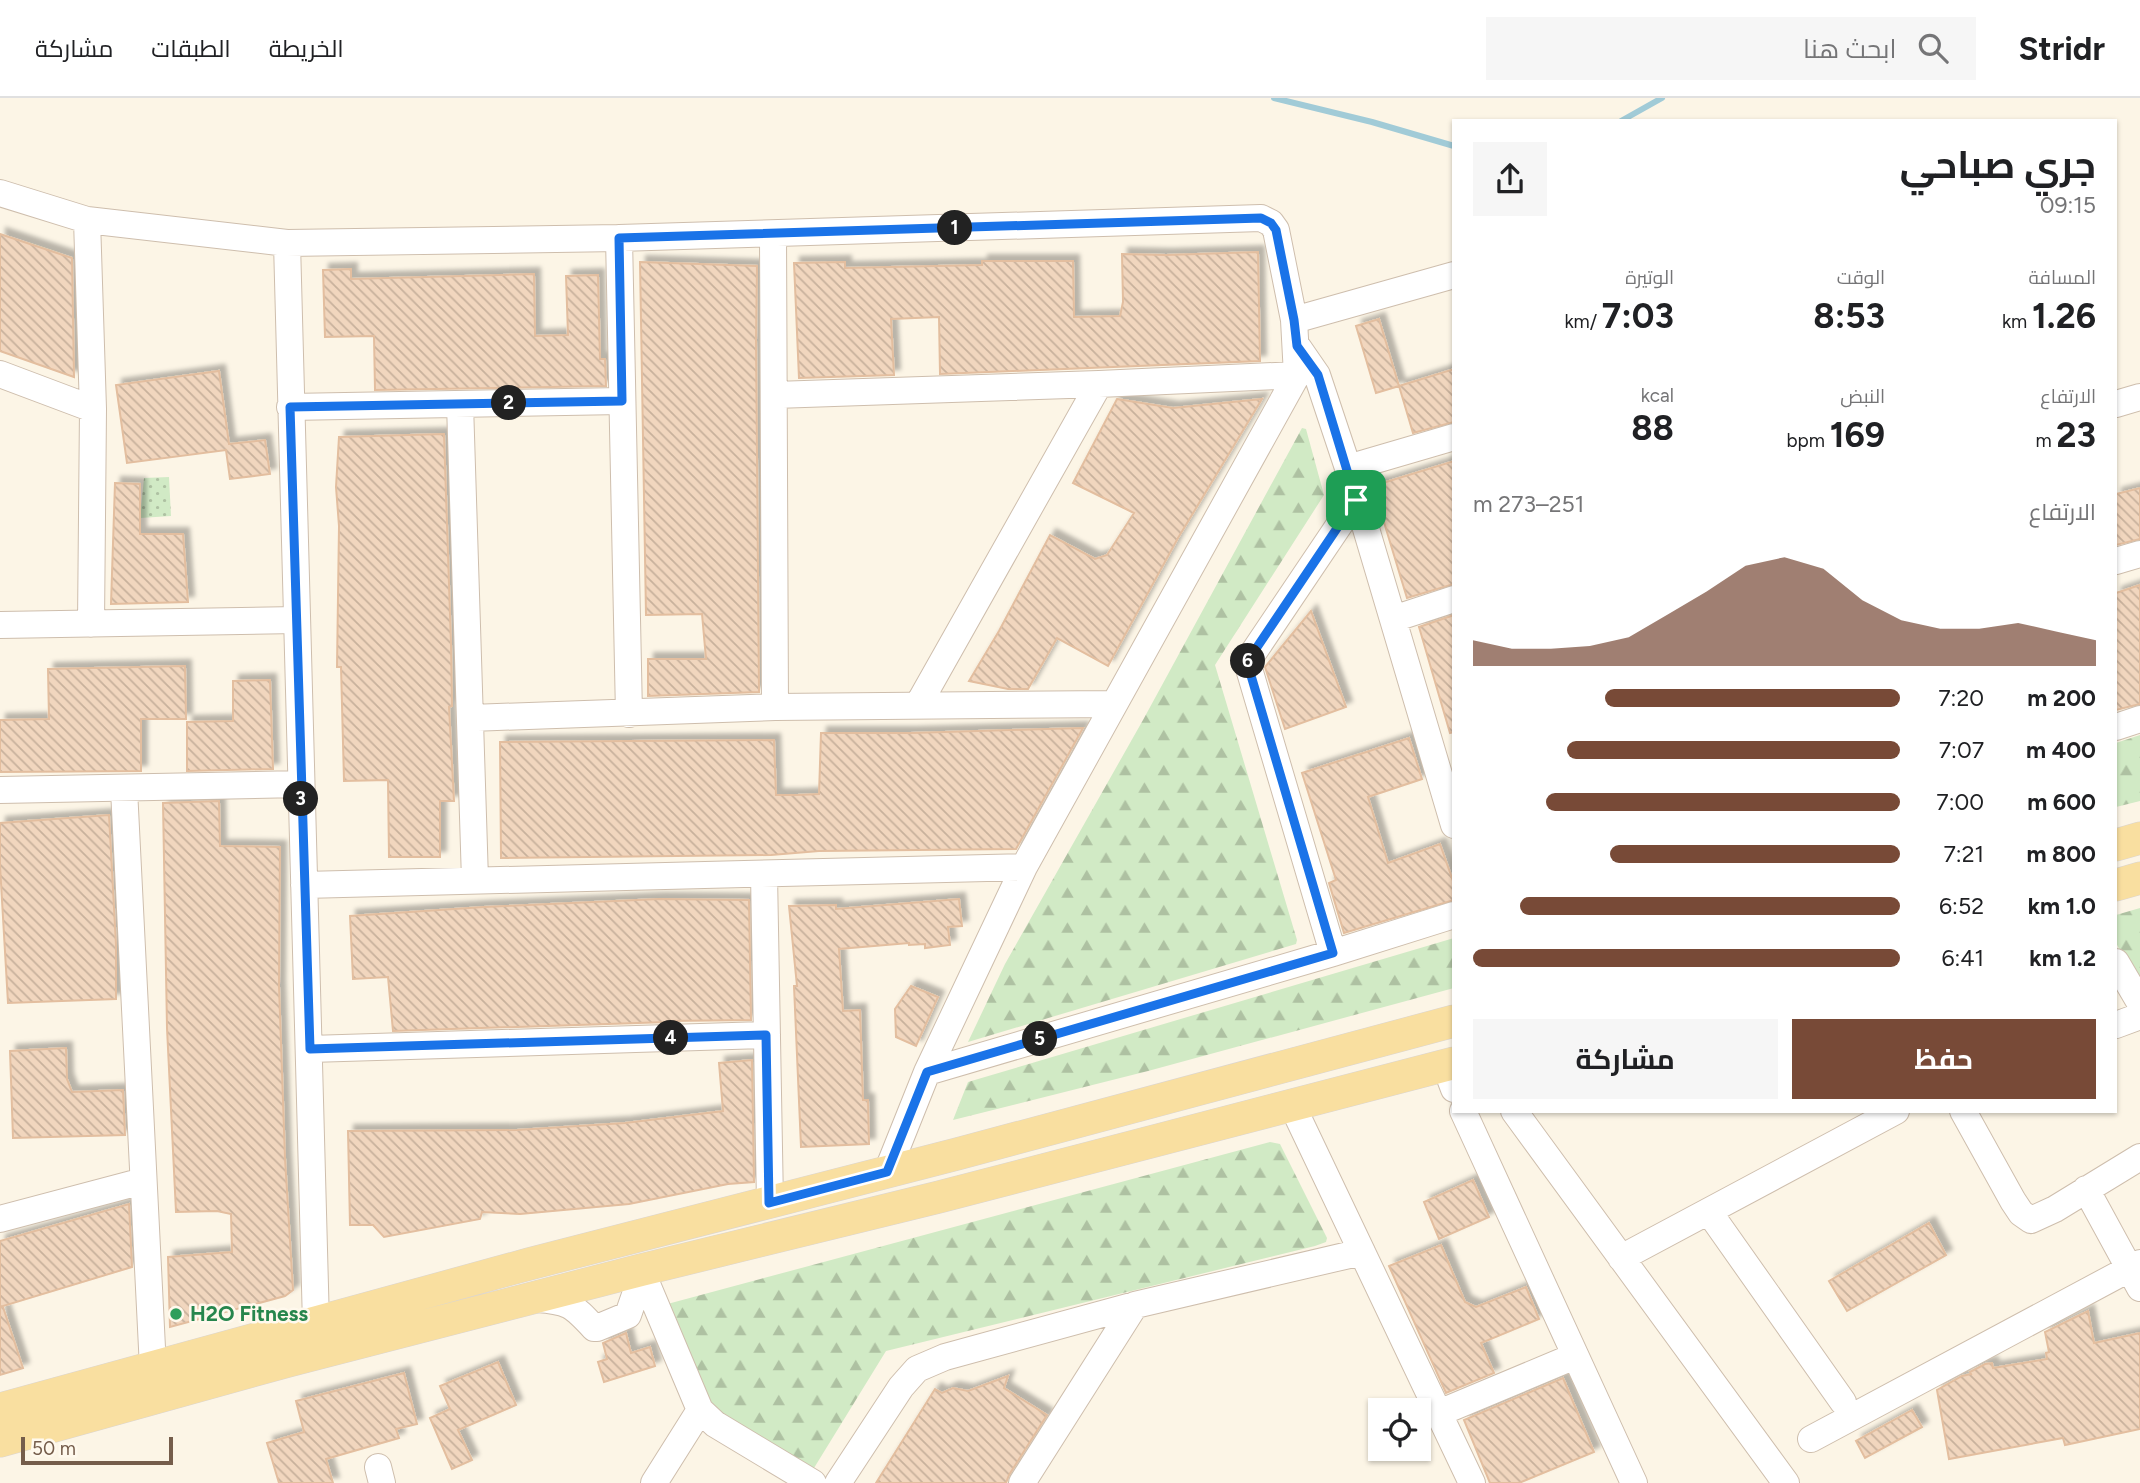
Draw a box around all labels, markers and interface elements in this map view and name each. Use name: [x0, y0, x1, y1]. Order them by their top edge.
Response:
search box: [1486, 17, 1976, 80]
icon: search: [1914, 29, 1952, 67]
text: Stridr: [2018, 29, 2105, 68]
text: ابحث هنا: [1803, 33, 1896, 65]
text: مشاركة: [35, 34, 113, 63]
text: الطبقات: [151, 34, 231, 63]
text: الخريطة: [269, 34, 344, 63]
button: share: [1473, 142, 1547, 216]
text: جري صباحي: [1900, 142, 2096, 188]
text: 09:15: [2040, 191, 2096, 219]
pin: 1: [937, 211, 972, 246]
text: 1: [950, 216, 959, 239]
text: الوتيرة: [1625, 266, 1674, 289]
text: الوقت: [1837, 266, 1885, 289]
text: المسافة: [2028, 266, 2096, 289]
text: 7:03: [1602, 295, 1674, 337]
text: 8:53: [1813, 295, 1885, 337]
text: 1.26: [2032, 295, 2096, 337]
text: /km: [1564, 310, 1602, 333]
text: km: [2002, 310, 2032, 333]
text: kcal: [1641, 384, 1674, 407]
text: النبض: [1840, 385, 1885, 408]
text: الارتفاع: [2040, 385, 2096, 408]
pin: 2: [491, 386, 526, 420]
text: 2: [503, 391, 514, 414]
text: 88: [1631, 407, 1674, 449]
text: 169: [1830, 414, 1885, 456]
text: 23: [2056, 414, 2096, 456]
text: bpm: [1786, 429, 1830, 452]
text: m: [2035, 429, 2056, 452]
pin: [1326, 470, 1386, 530]
icon: arrive: [1337, 481, 1375, 519]
text: 251–273 m: [1473, 490, 1584, 518]
text: الارتفاع: [2029, 498, 2096, 526]
pin: 6: [1230, 644, 1266, 678]
text: 6: [1242, 649, 1253, 672]
text: 7:20: [1938, 684, 1984, 712]
text: 200 m: [2027, 684, 2096, 712]
text: 7:07: [1939, 736, 1984, 764]
text: 400 m: [2026, 736, 2096, 764]
pin: 3: [284, 782, 318, 816]
text: 3: [295, 787, 306, 810]
text: 7:00: [1936, 788, 1984, 816]
text: 600 m: [2027, 788, 2096, 816]
text: 7:21: [1943, 840, 1984, 868]
text: 800 m: [2027, 840, 2096, 868]
text: 6:52: [1939, 892, 1984, 920]
text: 1.0 km: [2028, 892, 2096, 920]
text: 6:41: [1941, 944, 1984, 972]
text: 1.2 km: [2029, 944, 2096, 972]
button: مشاركة: [1473, 1019, 1778, 1099]
button: حفظ: [1792, 1019, 2096, 1099]
pin: 4: [654, 1020, 688, 1056]
pin: 5: [1023, 1021, 1058, 1056]
text: 4: [664, 1026, 677, 1049]
text: 5: [1034, 1027, 1045, 1050]
place label: H2O Fitness: [190, 1301, 308, 1326]
marker: H2O Fitness: [168, 1306, 184, 1322]
map controls: [1368, 1398, 1431, 1461]
button: locate: [1368, 1398, 1431, 1461]
scale bar: [21, 1434, 173, 1466]
text: 50 m: [32, 1437, 76, 1460]

